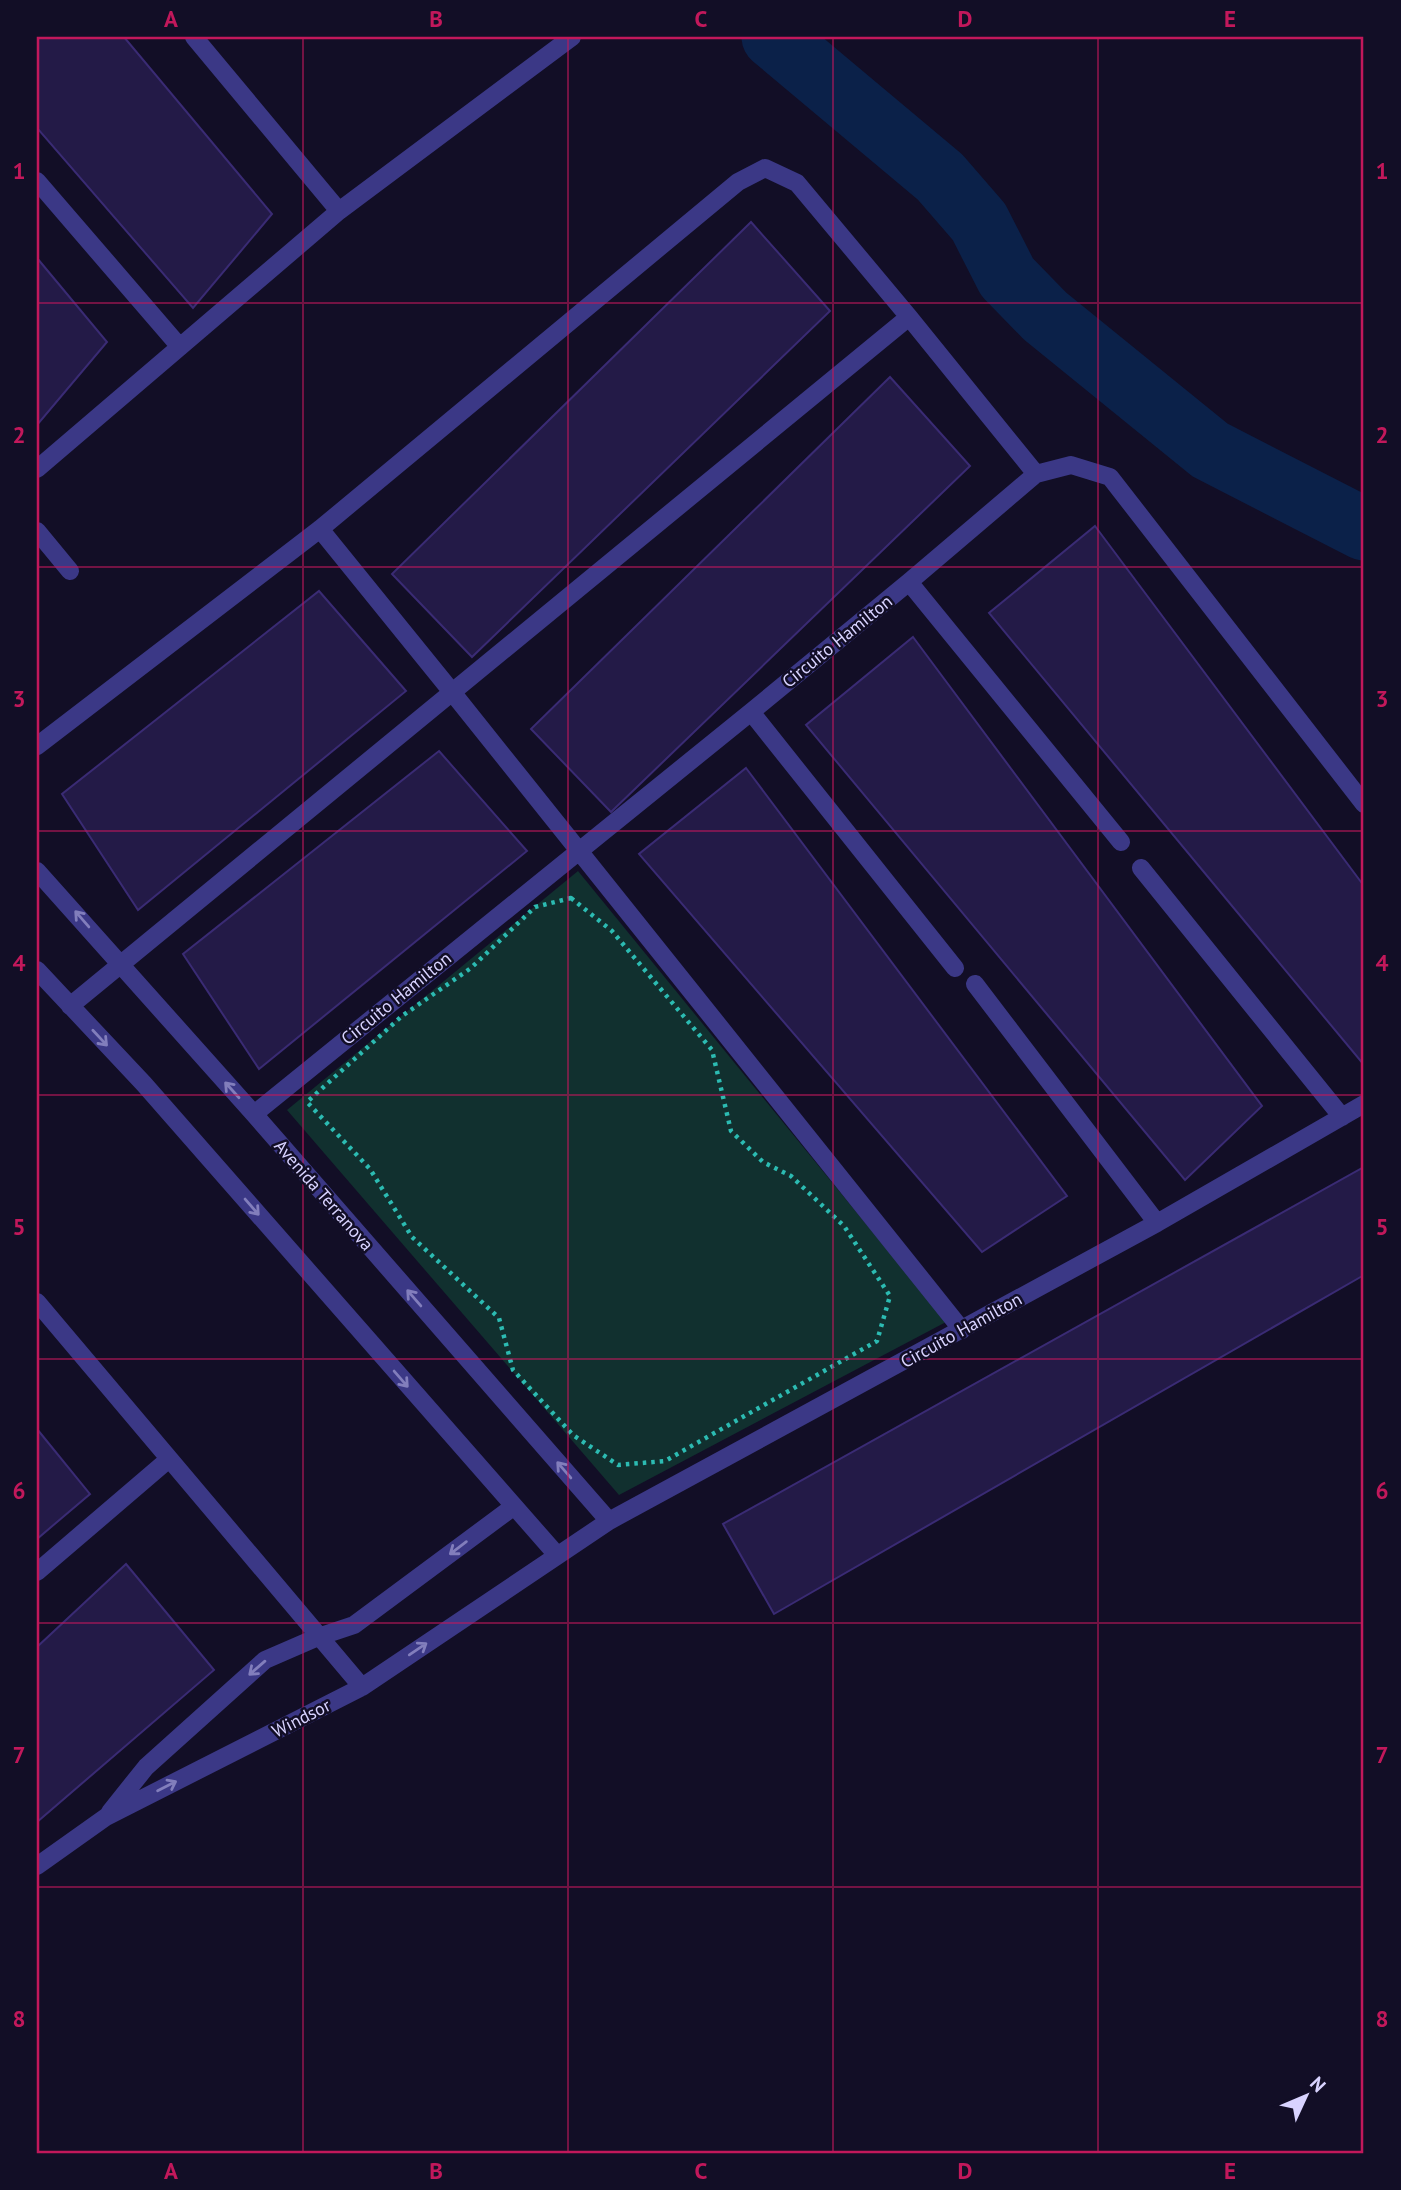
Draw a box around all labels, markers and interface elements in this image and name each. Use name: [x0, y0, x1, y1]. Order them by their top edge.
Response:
text: A: [164, 4, 178, 33]
text: B: [429, 4, 443, 33]
text: C: [695, 4, 708, 33]
text: D: [958, 4, 972, 33]
text: E: [1224, 4, 1236, 33]
text: 1: [12, 156, 26, 185]
text: 1: [1375, 156, 1389, 185]
text: 2: [12, 420, 26, 449]
text: 2: [1375, 420, 1389, 449]
street label: Circuito Hamilton: [777, 589, 897, 693]
text: 3: [12, 684, 26, 713]
text: 3: [1375, 684, 1389, 713]
one-way arrow: [74, 911, 90, 929]
street label: Circuito Hamilton: [336, 946, 456, 1050]
text: 4: [12, 948, 26, 977]
text: 4: [1375, 948, 1389, 977]
one-way arrow: [92, 1029, 109, 1046]
one-way arrow: [224, 1082, 241, 1099]
street label: Avenida Terranova: [269, 1135, 379, 1255]
one-way arrow: [244, 1198, 260, 1216]
text: 5: [12, 1212, 26, 1241]
text: 5: [1375, 1212, 1389, 1241]
street label: Circuito Hamilton: [896, 1287, 1026, 1373]
one-way arrow: [406, 1289, 422, 1307]
one-way arrow: [393, 1370, 409, 1388]
one-way arrow: [556, 1461, 572, 1479]
text: 6: [12, 1476, 26, 1505]
text: 6: [1375, 1476, 1389, 1505]
one-way arrow: [449, 1540, 468, 1555]
one-way arrow: [408, 1642, 427, 1656]
one-way arrow: [249, 1660, 267, 1676]
street label: Windsor: [268, 1694, 334, 1742]
text: 7: [12, 1740, 26, 1769]
text: 7: [1375, 1740, 1389, 1769]
one-way arrow: [156, 1779, 177, 1793]
text: 8: [12, 2004, 26, 2033]
text: 8: [1375, 2004, 1389, 2033]
north arrow: [1272, 2060, 1342, 2130]
text: N: [1305, 2071, 1331, 2097]
text: A: [164, 2156, 178, 2185]
text: B: [429, 2156, 443, 2185]
text: C: [695, 2156, 708, 2185]
text: D: [958, 2156, 972, 2185]
text: E: [1224, 2156, 1236, 2185]

